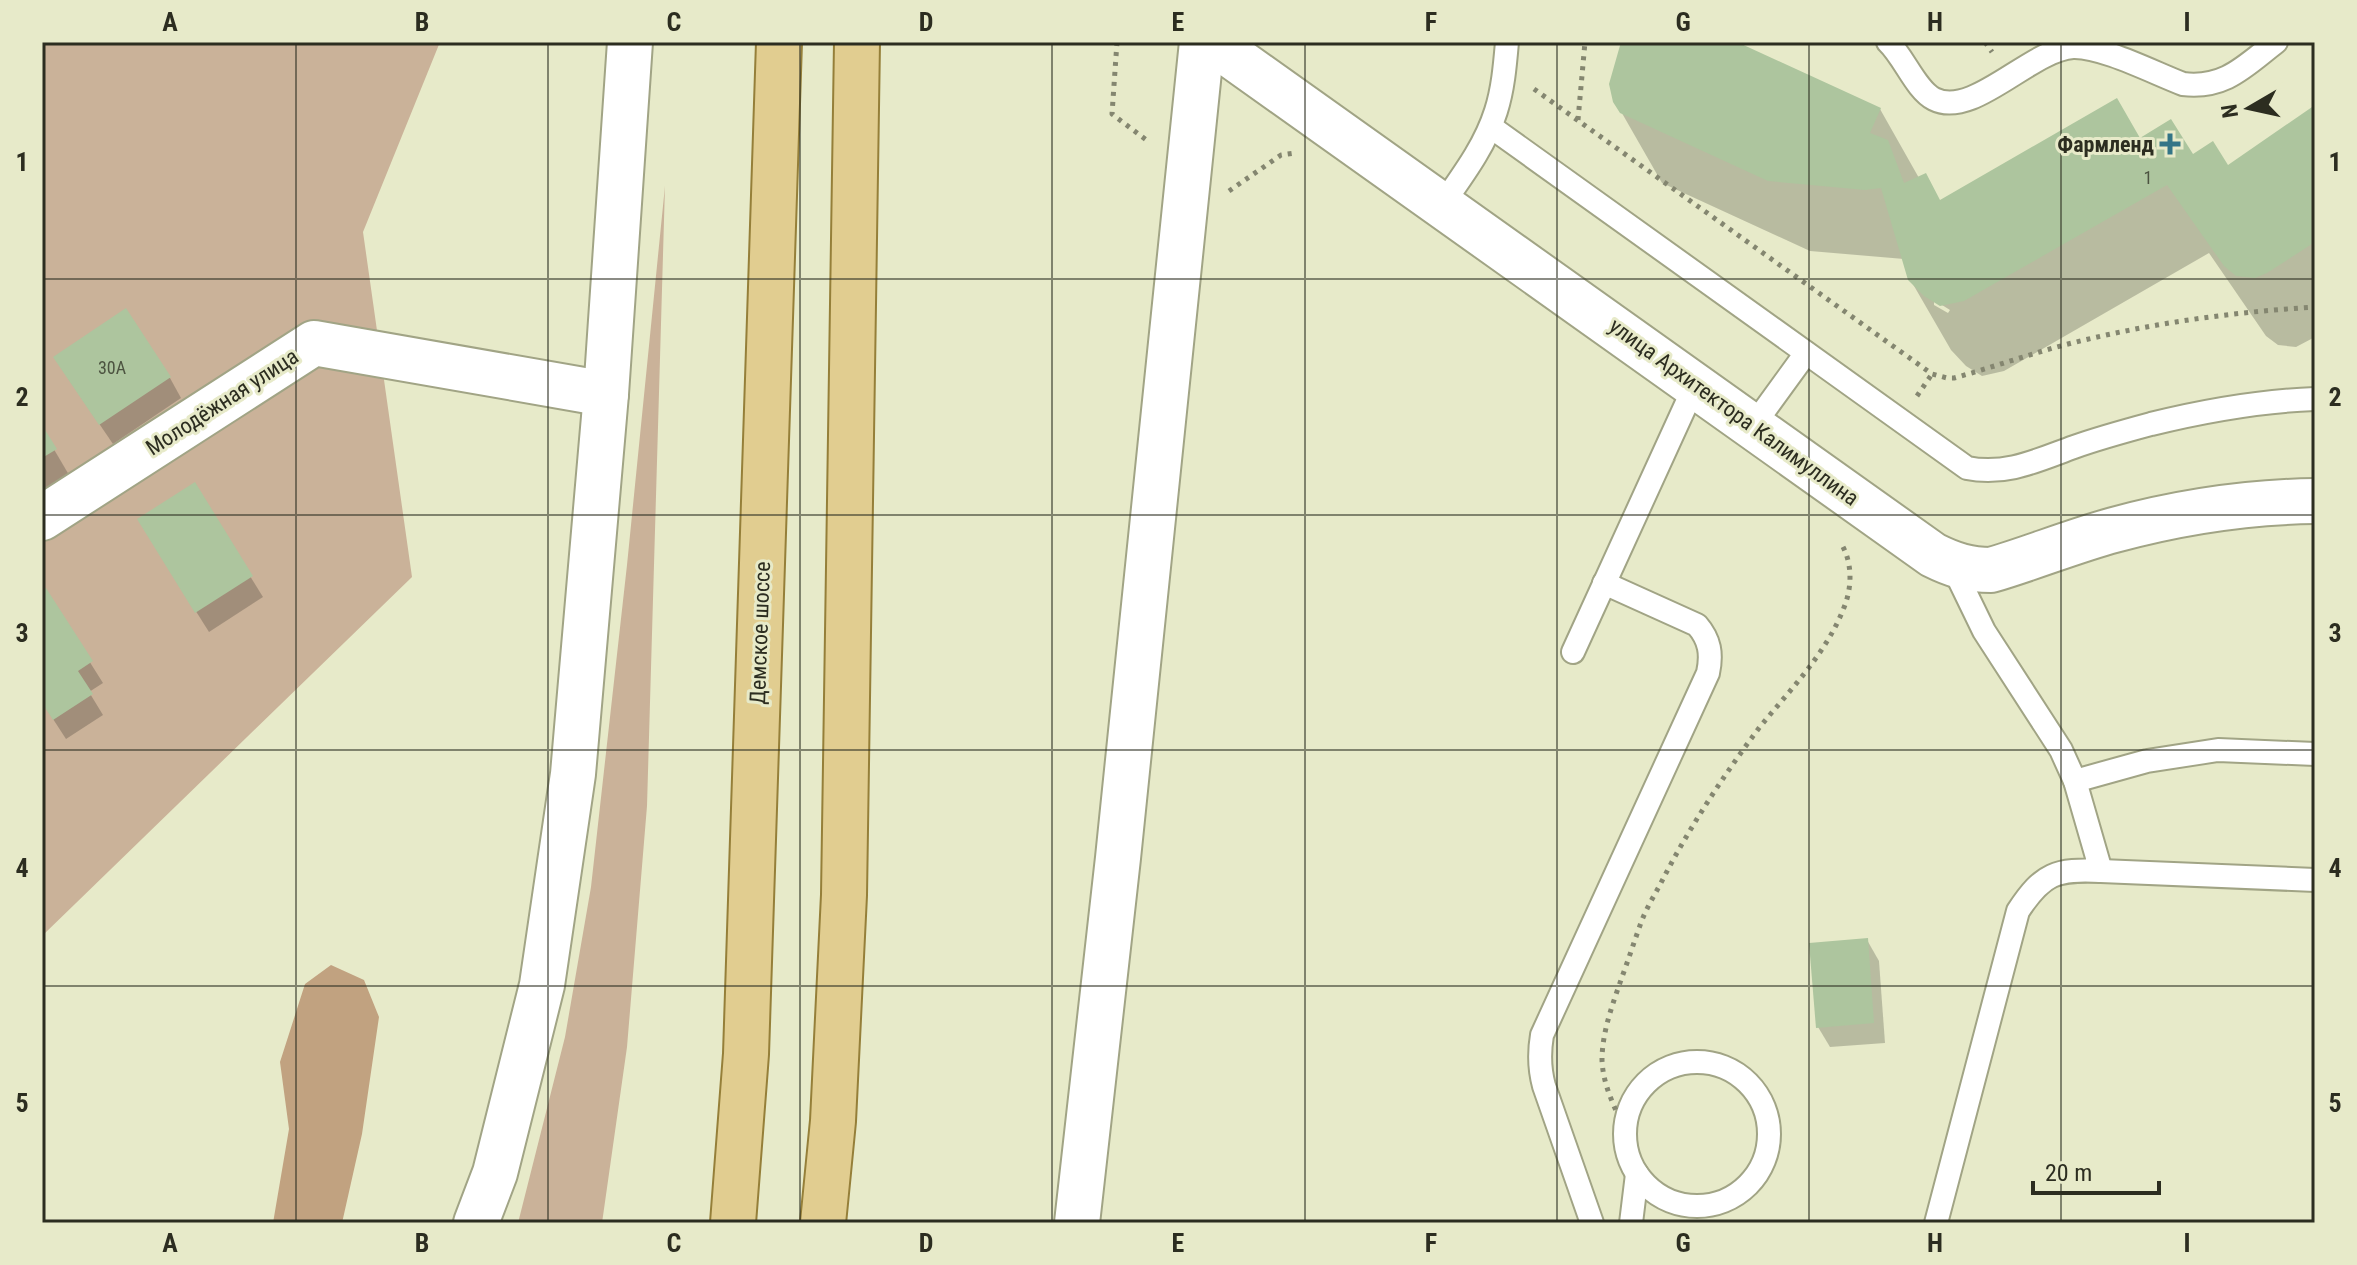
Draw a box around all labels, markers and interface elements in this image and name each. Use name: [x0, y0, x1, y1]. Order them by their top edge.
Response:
text: A: [162, 7, 178, 37]
text: B: [415, 7, 429, 37]
text: C: [667, 7, 682, 37]
text: D: [919, 7, 933, 37]
text: E: [1172, 7, 1185, 37]
text: F: [1425, 7, 1437, 37]
text: G: [1675, 7, 1691, 37]
text: H: [1927, 7, 1943, 37]
text: I: [2183, 7, 2191, 37]
north arrow: [2209, 68, 2289, 148]
text: N: [2216, 102, 2243, 120]
place label: Фармленд: [2057, 132, 2154, 157]
marker: Фармленд: [2161, 135, 2179, 153]
text: 1: [15, 147, 29, 177]
text: 1: [2328, 147, 2342, 177]
house number: 1: [2144, 167, 2152, 188]
street label: улица Архитектора Калимуллина: [1605, 313, 1863, 511]
street label: Молодёжная улица: [141, 344, 303, 460]
house number: 30А: [98, 357, 127, 378]
text: 2: [15, 382, 29, 412]
text: 2: [2328, 382, 2342, 412]
street label: Демское шоссе: [745, 561, 775, 705]
text: 3: [15, 618, 29, 648]
text: 3: [2328, 618, 2342, 648]
text: 4: [15, 853, 29, 883]
text: 4: [2328, 853, 2342, 883]
text: 5: [15, 1088, 29, 1118]
text: 5: [2328, 1088, 2342, 1118]
scale bar: [2033, 1145, 2159, 1195]
text: 20 m: [2045, 1159, 2092, 1187]
text: A: [162, 1228, 178, 1258]
text: B: [415, 1228, 429, 1258]
text: C: [667, 1228, 682, 1258]
text: D: [919, 1228, 933, 1258]
text: E: [1172, 1228, 1185, 1258]
text: F: [1425, 1228, 1437, 1258]
text: G: [1675, 1228, 1691, 1258]
text: H: [1927, 1228, 1943, 1258]
text: I: [2183, 1228, 2191, 1258]

